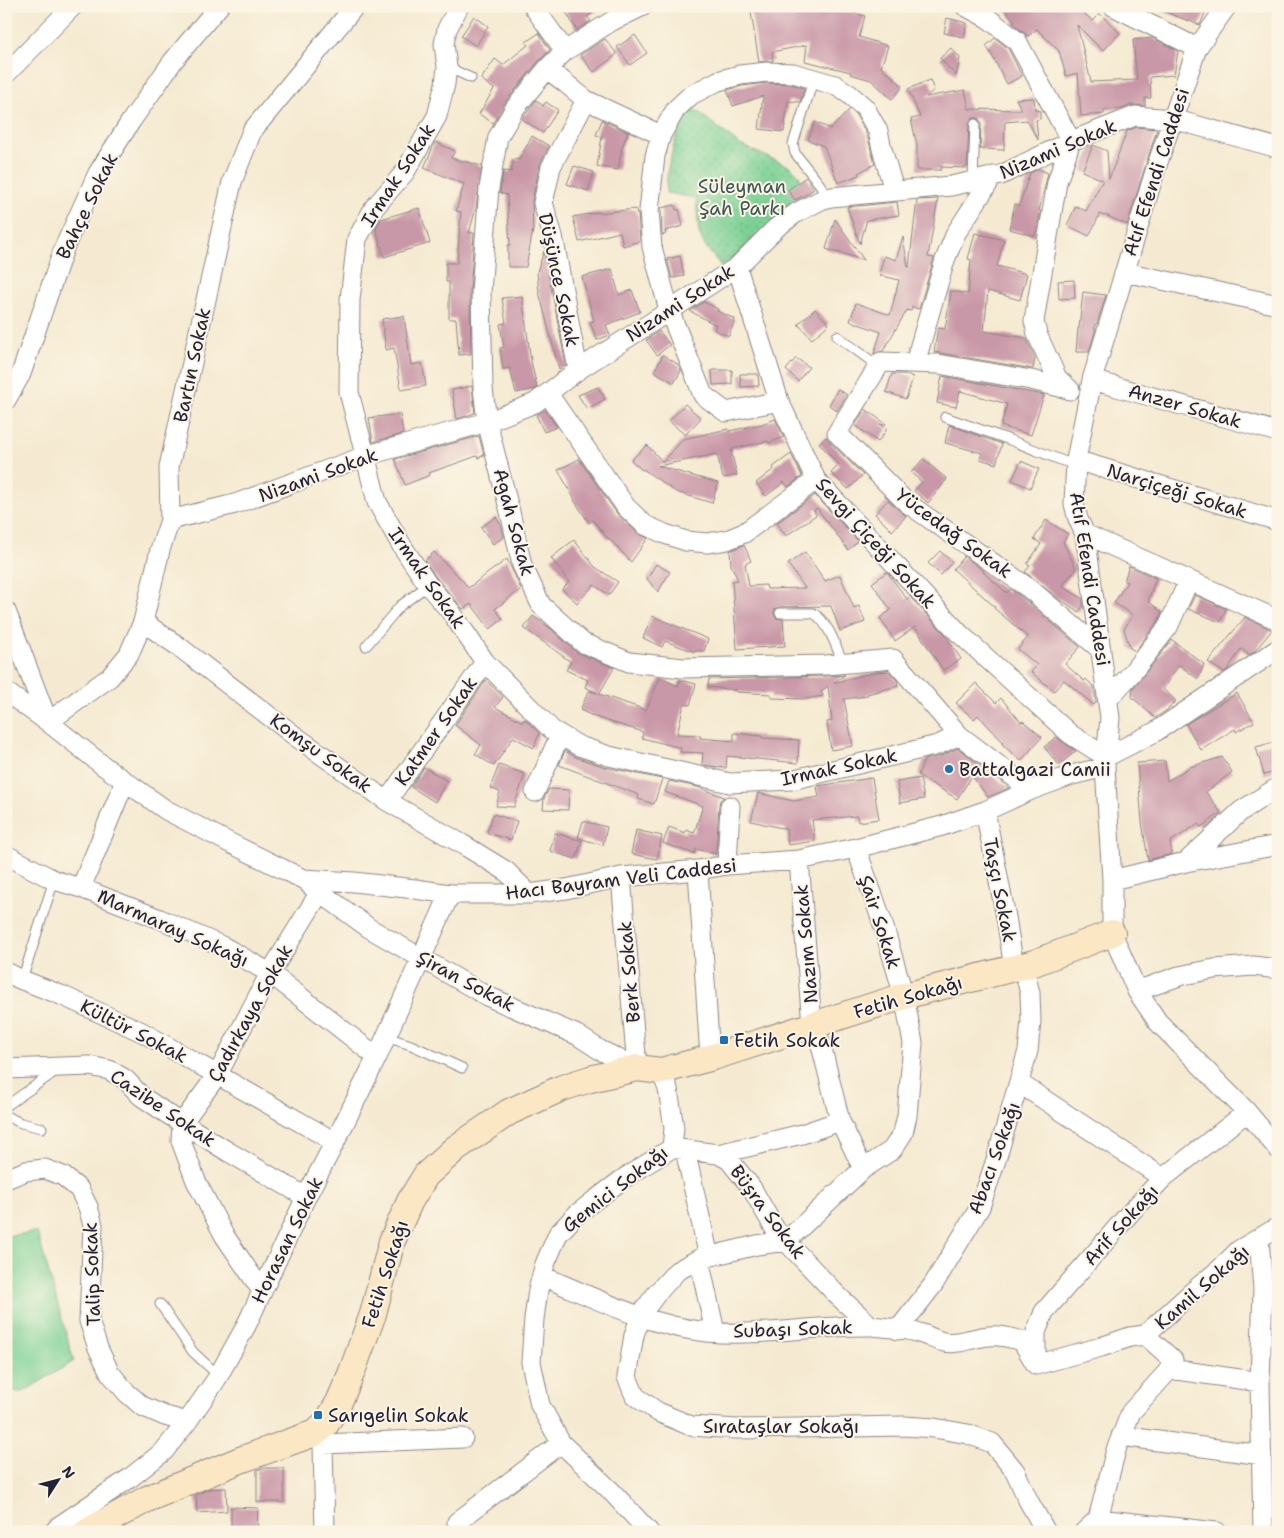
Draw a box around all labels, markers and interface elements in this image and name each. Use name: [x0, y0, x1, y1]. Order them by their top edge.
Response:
street label: Atıf Efendi Caddesi: [1117, 85, 1195, 259]
street label: Nizami Sokak: [996, 113, 1120, 185]
street label: Irmak Sokak: [355, 118, 441, 231]
street label: Bahçe Sokak: [50, 148, 124, 263]
park label: Süleyman Şah Parkı: [698, 174, 786, 221]
street label: Düşünce Sokak: [533, 211, 585, 349]
street label: Nizami Sokak: [621, 258, 739, 347]
street label: Bartın Sokak: [168, 305, 216, 425]
street label: Anzer Sokak: [1126, 378, 1245, 434]
street label: Nizami Sokak: [255, 442, 381, 508]
street label: Narçiçeği Sokak: [1104, 458, 1250, 524]
street label: Agah Sokak: [488, 465, 540, 579]
street label: Sevgi Çiçeği Sokak: [810, 472, 942, 614]
street label: Yücedağ Sokak: [891, 482, 1017, 584]
street label: Atıf Efendi Caddesi: [1064, 490, 1116, 668]
street label: Irmak Sokak: [383, 522, 471, 634]
street label: Katmer Sokak: [389, 671, 483, 791]
street label: Komşu Sokak: [265, 708, 377, 799]
street label: Irmak Sokak: [778, 742, 900, 792]
place label: Battalgazi Camii: [959, 757, 1111, 782]
marker: Battalgazi Camii: [943, 763, 955, 775]
street label: Taşçı Sokak: [978, 836, 1022, 945]
street label: Hacı Bayram Veli Caddesi: [504, 852, 738, 906]
street label: Şair Sokak: [853, 872, 907, 972]
street label: Marmaray Sokağı: [93, 883, 253, 973]
street label: Nazım Sokak: [788, 883, 824, 1005]
street label: Berk Sokak: [612, 920, 646, 1024]
street label: Çadırkaya Sokak: [202, 940, 298, 1086]
street label: Şiran Sokak: [412, 945, 520, 1017]
street label: Fetih Sokağı: [851, 970, 965, 1024]
street label: Kültür Sokak: [76, 993, 192, 1069]
place label: Fetih Sokak: [734, 1028, 841, 1053]
marker: Fetih Sokak: [718, 1034, 730, 1046]
street label: Cazibe Sokak: [105, 1063, 221, 1153]
street label: Abacı Sokağı: [962, 1098, 1026, 1218]
street label: Gemici Sokağı: [557, 1140, 673, 1238]
street label: Büşra Sokak: [724, 1160, 812, 1264]
street label: Horasan Sokak: [245, 1172, 329, 1308]
street label: Arif Sokağı: [1078, 1179, 1164, 1271]
street label: Fetih Sokağı: [356, 1217, 414, 1331]
street label: Talip Sokak: [78, 1222, 106, 1326]
street label: Kamil Sokağı: [1149, 1239, 1255, 1335]
street label: Subaşı Sokak: [733, 1314, 853, 1344]
place label: Sarıgelin Sokak: [328, 1403, 469, 1428]
marker: Sarıgelin Sokak: [312, 1409, 324, 1421]
street label: Sırataşlar Sokağı: [703, 1414, 859, 1439]
north arrow: [32, 1456, 82, 1506]
text: N: [58, 1463, 79, 1482]

